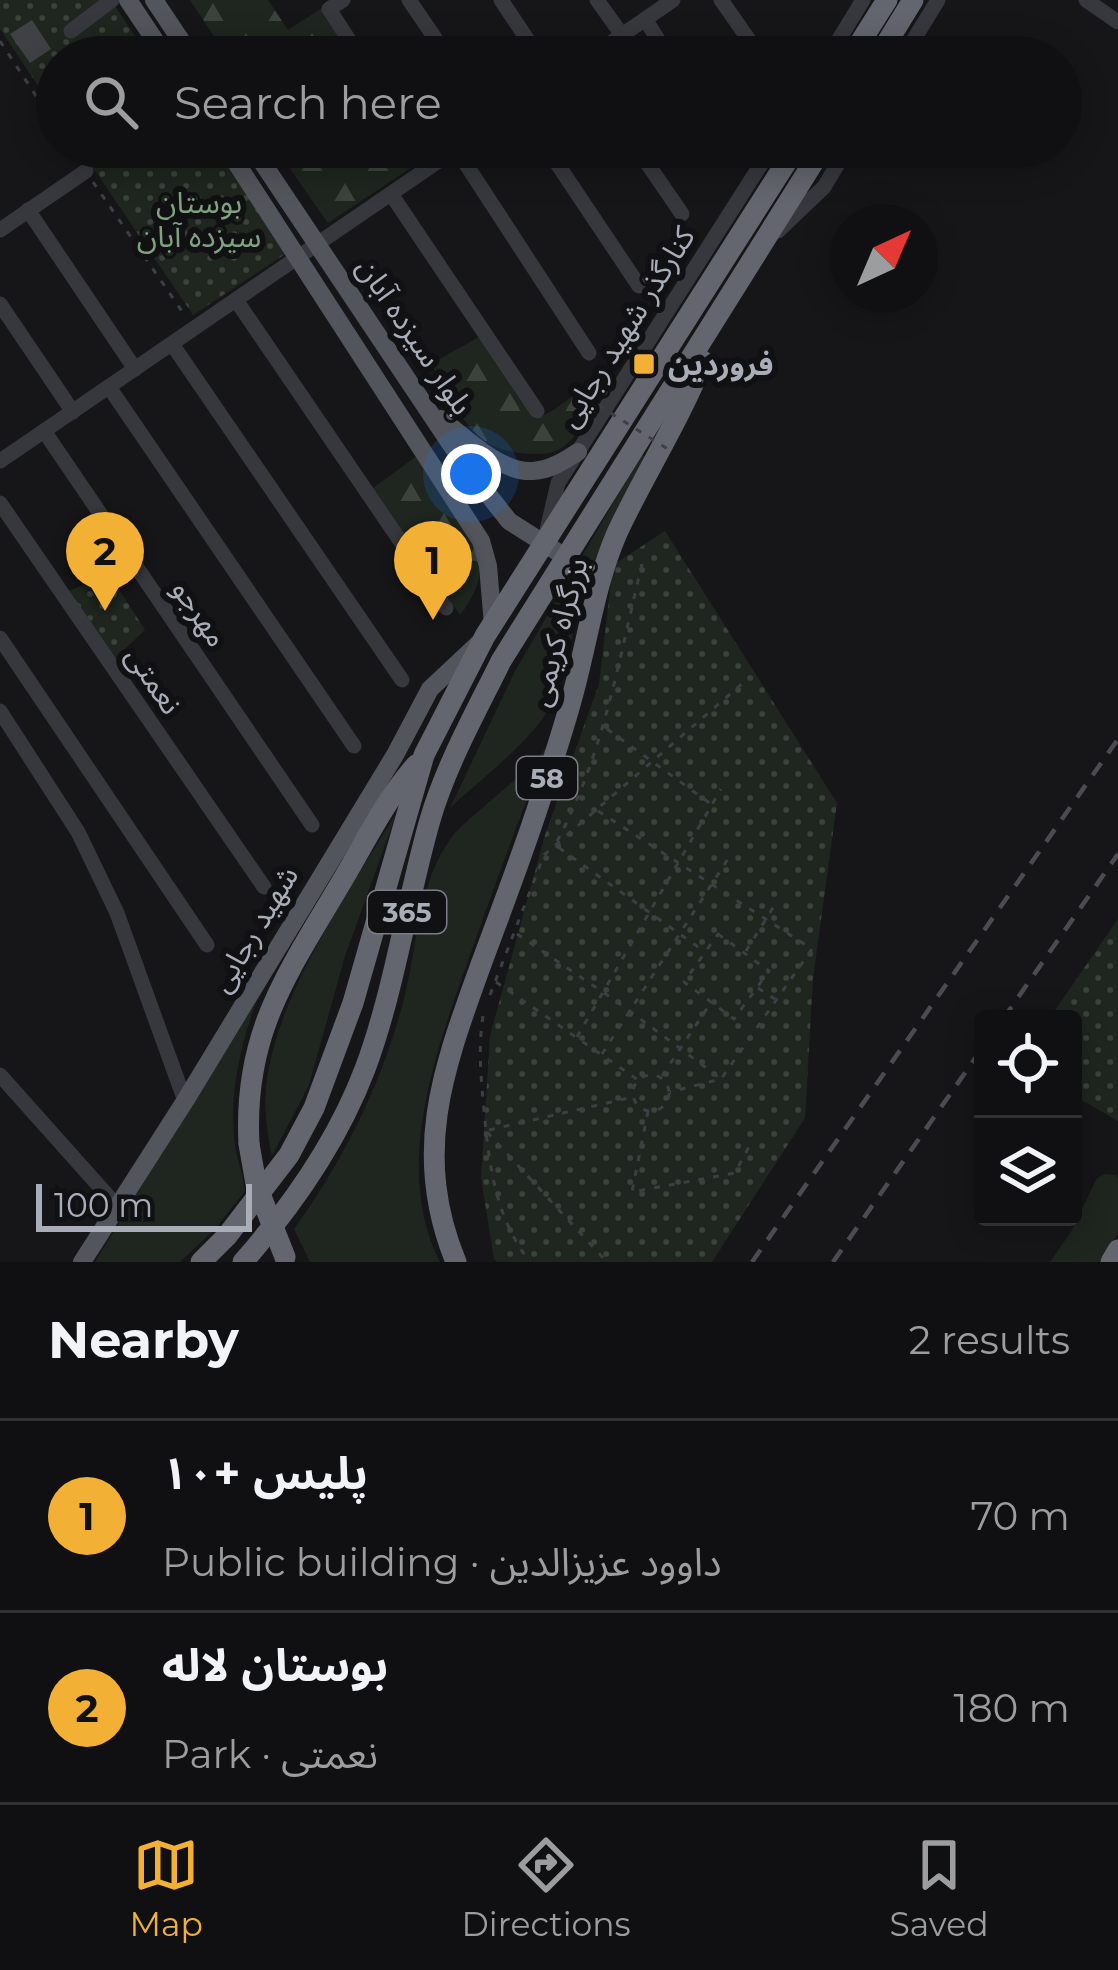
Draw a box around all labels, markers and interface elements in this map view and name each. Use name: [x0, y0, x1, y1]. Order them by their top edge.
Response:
search box: [36, 36, 1082, 168]
icon: search: [78, 69, 144, 135]
text: Search here: [174, 75, 442, 130]
park label: بوستان سیزده آبان: [137, 184, 261, 255]
north arrow: [830, 204, 938, 312]
street label: کنارگذر شهید رجایی: [550, 219, 703, 434]
street label: بلوار سیزده آبان: [349, 250, 481, 422]
place label: فروردین: [668, 346, 773, 383]
marker: فروردین: [631, 351, 657, 377]
your location: [441, 444, 501, 504]
pin: 2: [66, 512, 144, 611]
pin: 1: [394, 521, 472, 620]
street label: بزرگراه کریمی: [520, 554, 596, 710]
street label: مهرجو: [164, 572, 236, 654]
street label: نعمتی: [118, 639, 190, 721]
road number: 58: [517, 757, 577, 799]
street label: شهید رجایی: [202, 859, 306, 999]
road number: 365: [368, 891, 446, 933]
map controls: [974, 1010, 1082, 1226]
button: locate: [974, 1010, 1082, 1118]
button: layers: [974, 1118, 1082, 1226]
scale bar: [36, 1178, 252, 1231]
text: 100 m: [54, 1185, 153, 1225]
text: Nearby: [48, 1309, 239, 1371]
text: 2 results: [909, 1316, 1070, 1364]
text: پلیس +۱۰: [162, 1445, 368, 1500]
text: 1: [79, 1492, 95, 1540]
text: 70 m: [970, 1492, 1070, 1540]
text: Public building · داوود عزیزالدین: [162, 1538, 722, 1586]
text: بوستان لاله: [162, 1637, 388, 1692]
text: 2: [75, 1684, 99, 1732]
text: 180 m: [954, 1684, 1070, 1732]
text: Park · نعمتی: [162, 1730, 378, 1778]
tab: Map: [129, 1832, 203, 1944]
tab: Directions: [462, 1832, 631, 1944]
tab: Saved: [889, 1832, 989, 1944]

